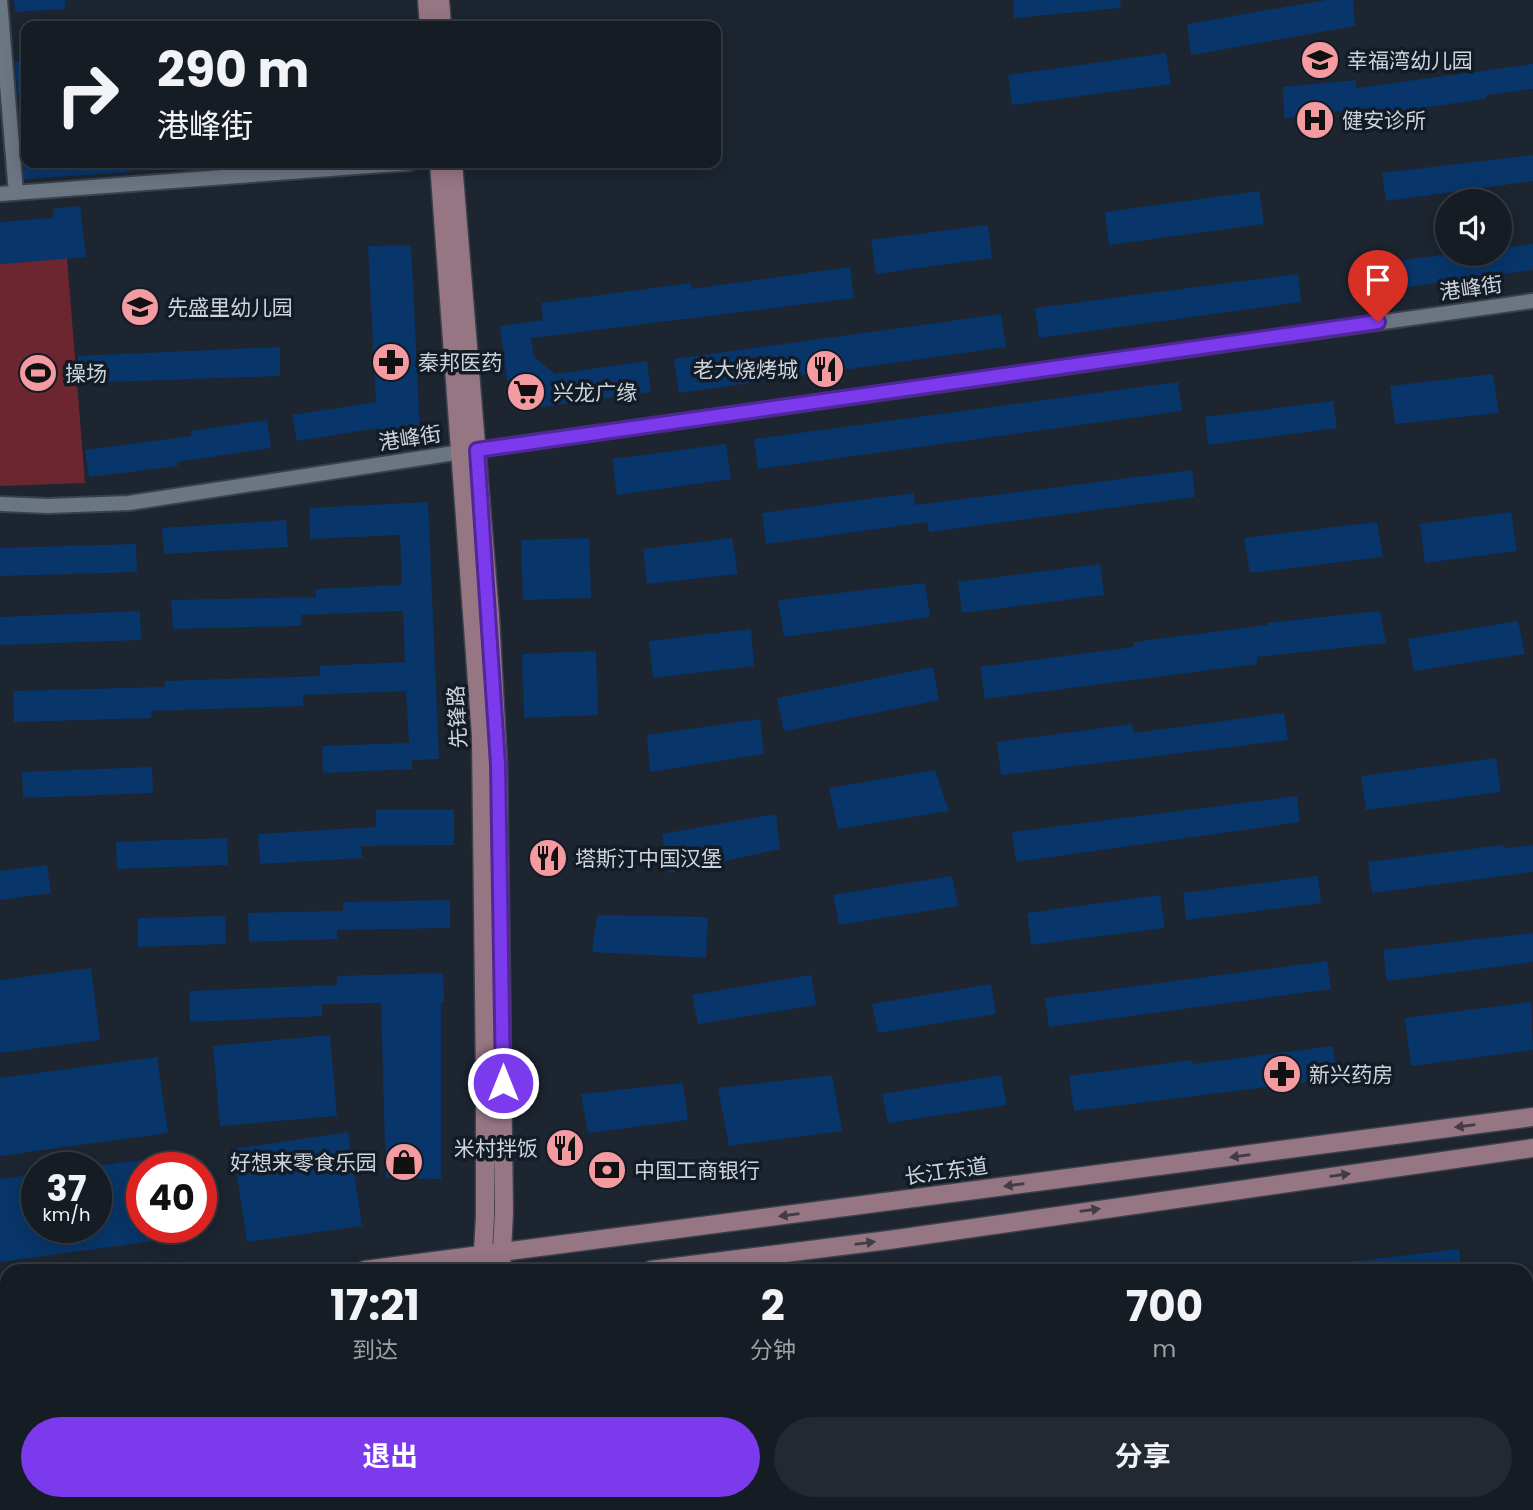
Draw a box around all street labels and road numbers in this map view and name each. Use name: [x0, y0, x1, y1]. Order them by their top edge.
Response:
street label: 港峰街: [1438, 269, 1504, 307]
street label: 港峰街: [377, 419, 443, 457]
street label: 先锋路: [441, 685, 473, 749]
street label: 长江东道: [902, 1151, 990, 1191]

